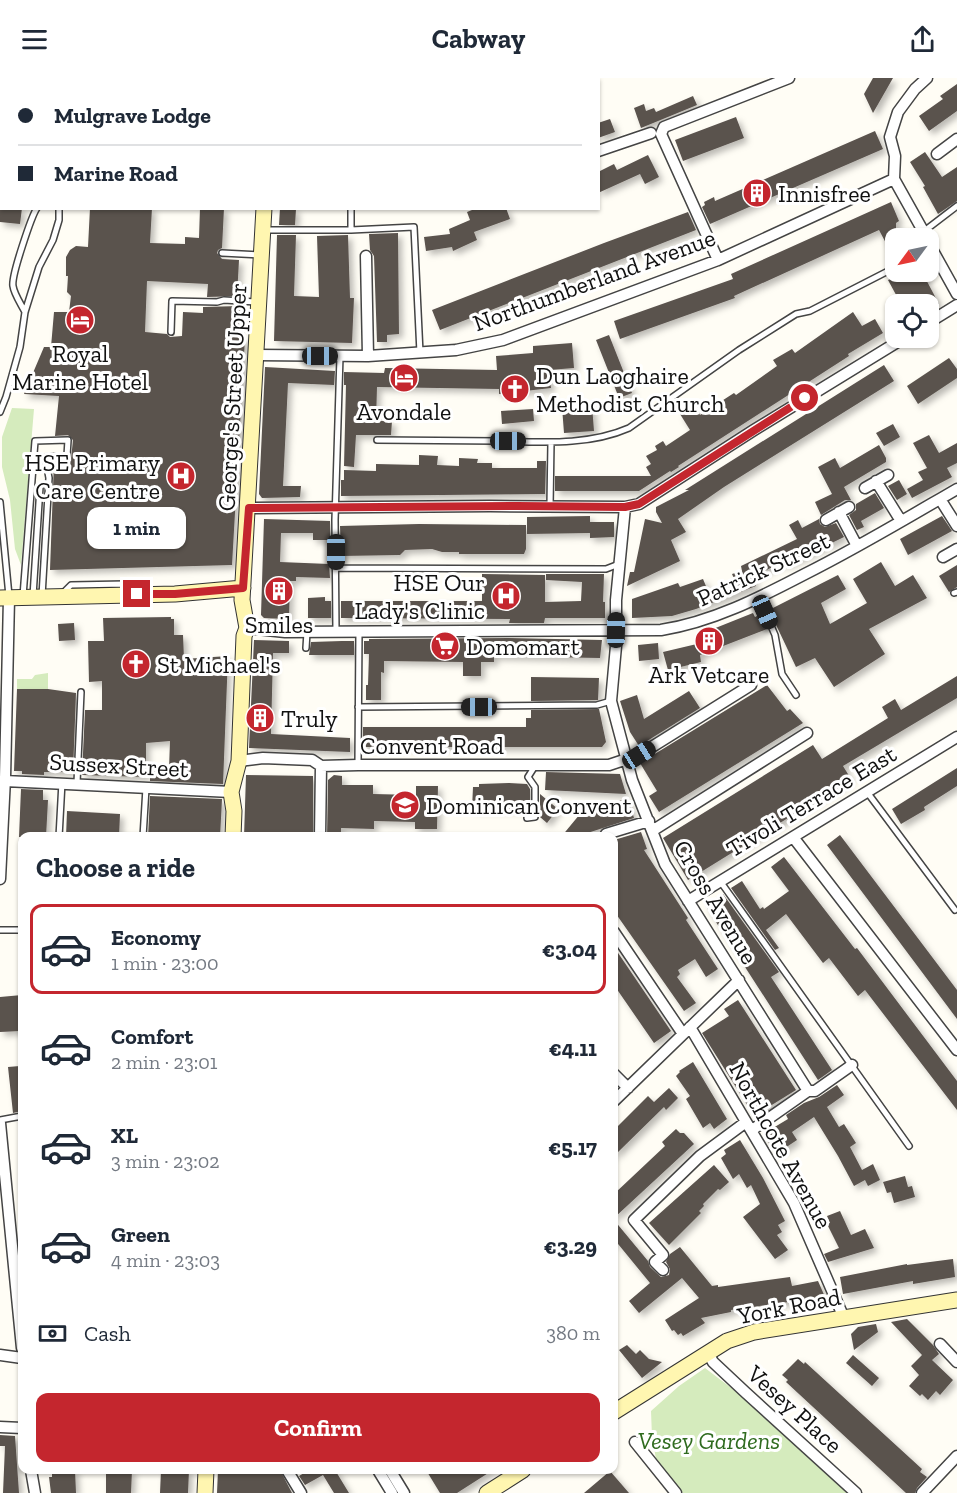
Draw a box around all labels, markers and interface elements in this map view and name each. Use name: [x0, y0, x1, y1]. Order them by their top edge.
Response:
icon: menu: [18, 23, 51, 56]
text: Cabway: [432, 23, 525, 55]
icon: share: [906, 23, 939, 56]
text: Mulgrave Lodge: [54, 102, 211, 129]
text: Marine Road: [54, 160, 178, 187]
building icon: Innisfree: [741, 177, 773, 209]
place label: Innisfree: [778, 179, 871, 208]
street label: Northumberland Avenue: [469, 223, 719, 337]
north arrow: [885, 228, 939, 282]
map controls: [885, 228, 939, 348]
street label: George's Street Upper: [212, 282, 252, 512]
button: locate: [885, 294, 939, 348]
hotel icon: Royal Marine Hotel: [64, 304, 96, 336]
place label: Royal Marine Hotel: [12, 339, 148, 396]
car: [302, 347, 338, 365]
place label: Dun Laoghaire Methodist Church: [536, 361, 725, 418]
hotel icon: Avondale: [388, 362, 420, 394]
church icon: Dun Laoghaire Methodist Church: [499, 373, 531, 405]
route start: [791, 384, 818, 411]
place label: Avondale: [357, 397, 451, 426]
car: [490, 432, 526, 450]
place label: HSE Primary Care Centre: [24, 448, 161, 505]
hospital icon: HSE Primary Care Centre: [165, 460, 197, 492]
callout: 1 min: [88, 507, 186, 549]
text: 1 min: [113, 516, 160, 540]
street label: Patrick Street: [692, 526, 834, 612]
car: [327, 534, 345, 570]
place label: HSE Our Lady's Clinic: [354, 568, 485, 625]
building icon: Smiles: [263, 575, 295, 607]
route end: [123, 580, 150, 607]
hospital icon: HSE Our Lady's Clinic: [490, 580, 522, 612]
car: [749, 592, 781, 632]
place label: Smiles: [245, 610, 313, 639]
car: [607, 612, 625, 648]
building icon: Ark Vetcare: [693, 625, 725, 657]
supermarket icon: Domomart: [429, 630, 461, 662]
place label: Domomart: [466, 632, 580, 661]
church icon: St Michael's: [120, 648, 152, 680]
place label: St Michael's: [157, 650, 281, 679]
place label: Ark Vetcare: [649, 660, 769, 689]
car: [461, 698, 497, 716]
building icon: Truly: [244, 702, 276, 734]
place label: Truly: [281, 704, 338, 733]
street label: Convent Road: [360, 731, 504, 760]
car: [619, 738, 659, 772]
street label: Tivoli Terrace East: [721, 739, 901, 863]
street label: Sussex Street: [49, 747, 189, 783]
school or university icon: Dominican Convent: [389, 789, 421, 821]
place label: Dominican Convent: [426, 791, 632, 820]
street label: Cross Avenue: [668, 835, 764, 969]
text: Choose a ride: [36, 852, 195, 884]
icon: car: [39, 922, 93, 976]
text: Economy: [111, 924, 201, 951]
text: €3.04: [542, 936, 597, 963]
text: 1 min · 23:00: [111, 951, 219, 975]
icon: car: [39, 1021, 93, 1075]
text: Comfort: [111, 1023, 193, 1050]
text: €4.11: [549, 1035, 597, 1062]
text: 2 min · 23:01: [111, 1050, 217, 1074]
street label: Northcote Avenue: [723, 1057, 839, 1233]
icon: car: [39, 1120, 93, 1174]
text: XL: [111, 1122, 138, 1149]
text: €5.17: [548, 1134, 597, 1161]
text: 3 min · 23:02: [111, 1149, 219, 1173]
icon: car: [39, 1219, 93, 1273]
text: Green: [111, 1221, 170, 1248]
text: €3.29: [544, 1233, 597, 1260]
text: 4 min · 23:03: [111, 1248, 220, 1272]
street label: York Road: [734, 1282, 843, 1330]
icon: cash: [36, 1317, 69, 1350]
text: Cash: [84, 1320, 131, 1347]
text: 380 m: [546, 1321, 600, 1345]
street label: Vesey Place: [741, 1358, 849, 1459]
button: Confirm: [36, 1393, 600, 1462]
park label: Vesey Gardens: [638, 1426, 780, 1455]

